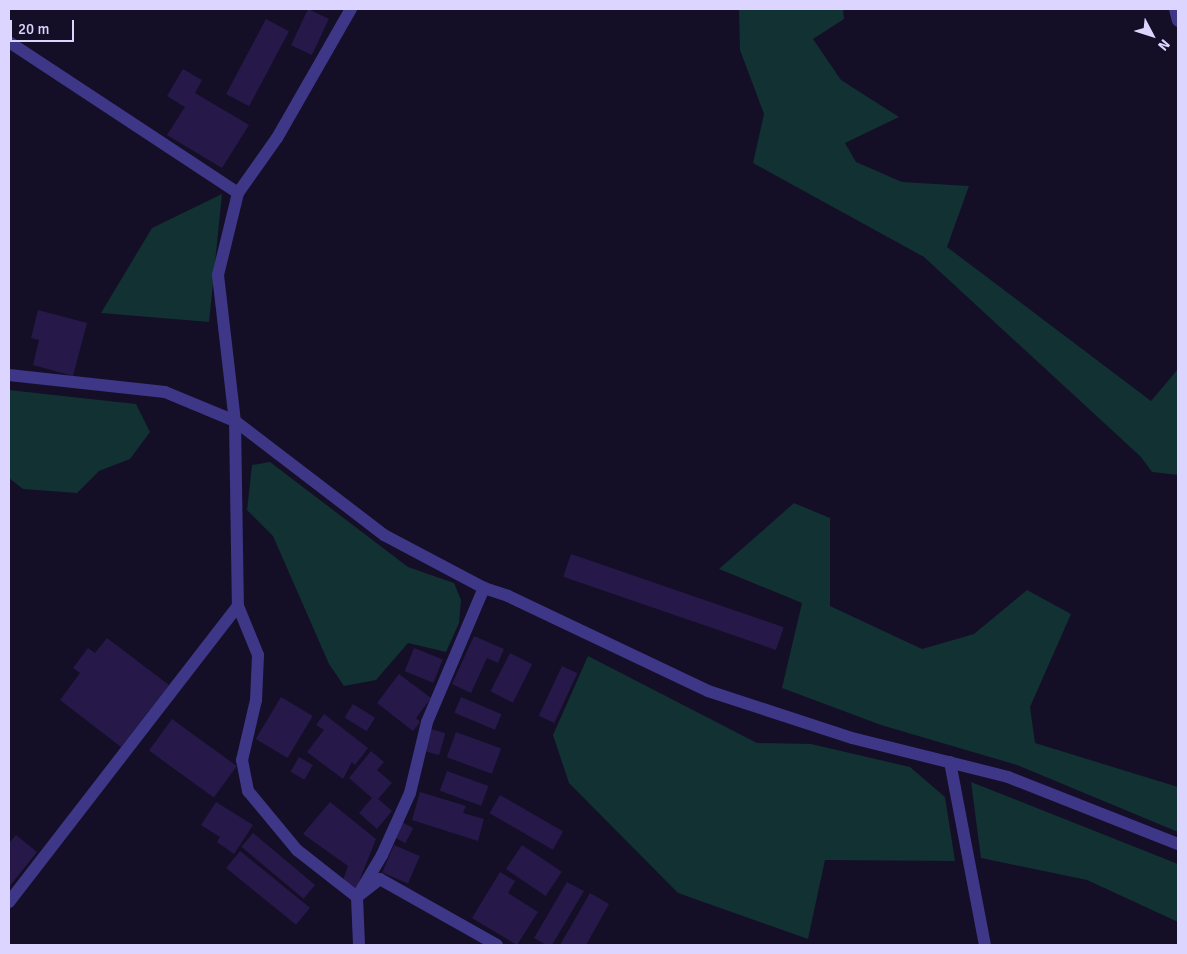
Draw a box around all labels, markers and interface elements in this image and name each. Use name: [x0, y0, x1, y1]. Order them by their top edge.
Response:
scale bar: [12, 10, 76, 42]
north arrow: [1127, 10, 1177, 60]
text: 20 m: [18, 20, 49, 38]
text: N: [1154, 36, 1174, 54]

